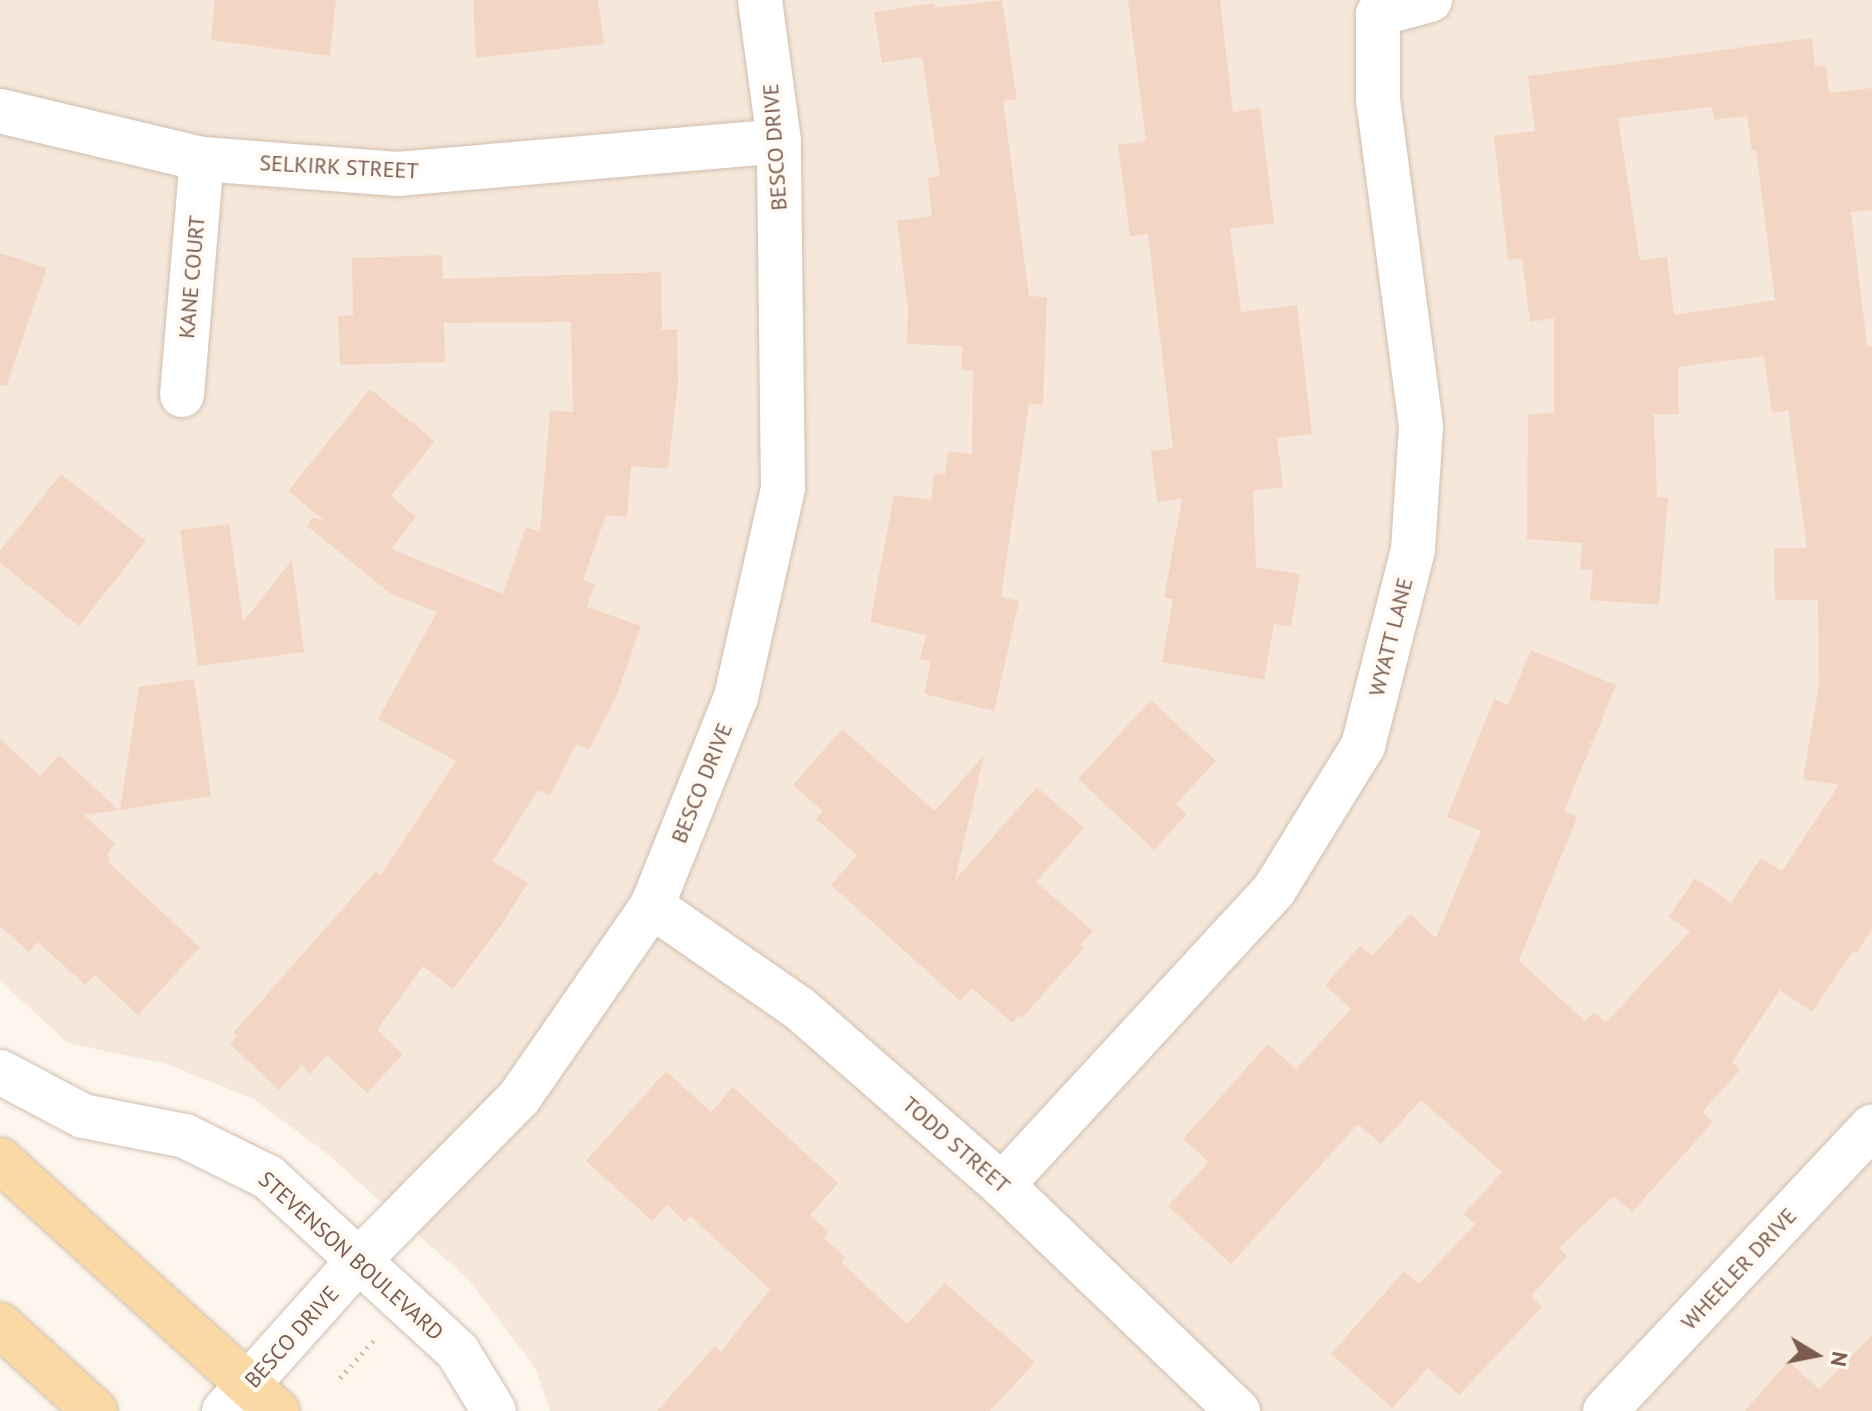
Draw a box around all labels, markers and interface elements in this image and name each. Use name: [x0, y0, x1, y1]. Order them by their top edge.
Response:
street label: BESCO DRIVE: [757, 83, 793, 211]
street label: SELKIRK STREET: [259, 150, 419, 184]
street label: KANE COURT: [173, 214, 211, 340]
street label: WYATT LANE: [1363, 575, 1419, 699]
street label: BESCO DRIVE: [666, 719, 738, 847]
street label: TODD STREET: [897, 1091, 1015, 1199]
street label: STEVENSON BOULEVARD: [253, 1166, 449, 1346]
street label: WHEELER DRIVE: [1676, 1203, 1802, 1335]
street label: BESCO DRIVE: [240, 1281, 344, 1393]
north arrow: [1776, 1315, 1856, 1395]
text: N: [1825, 1350, 1855, 1369]

